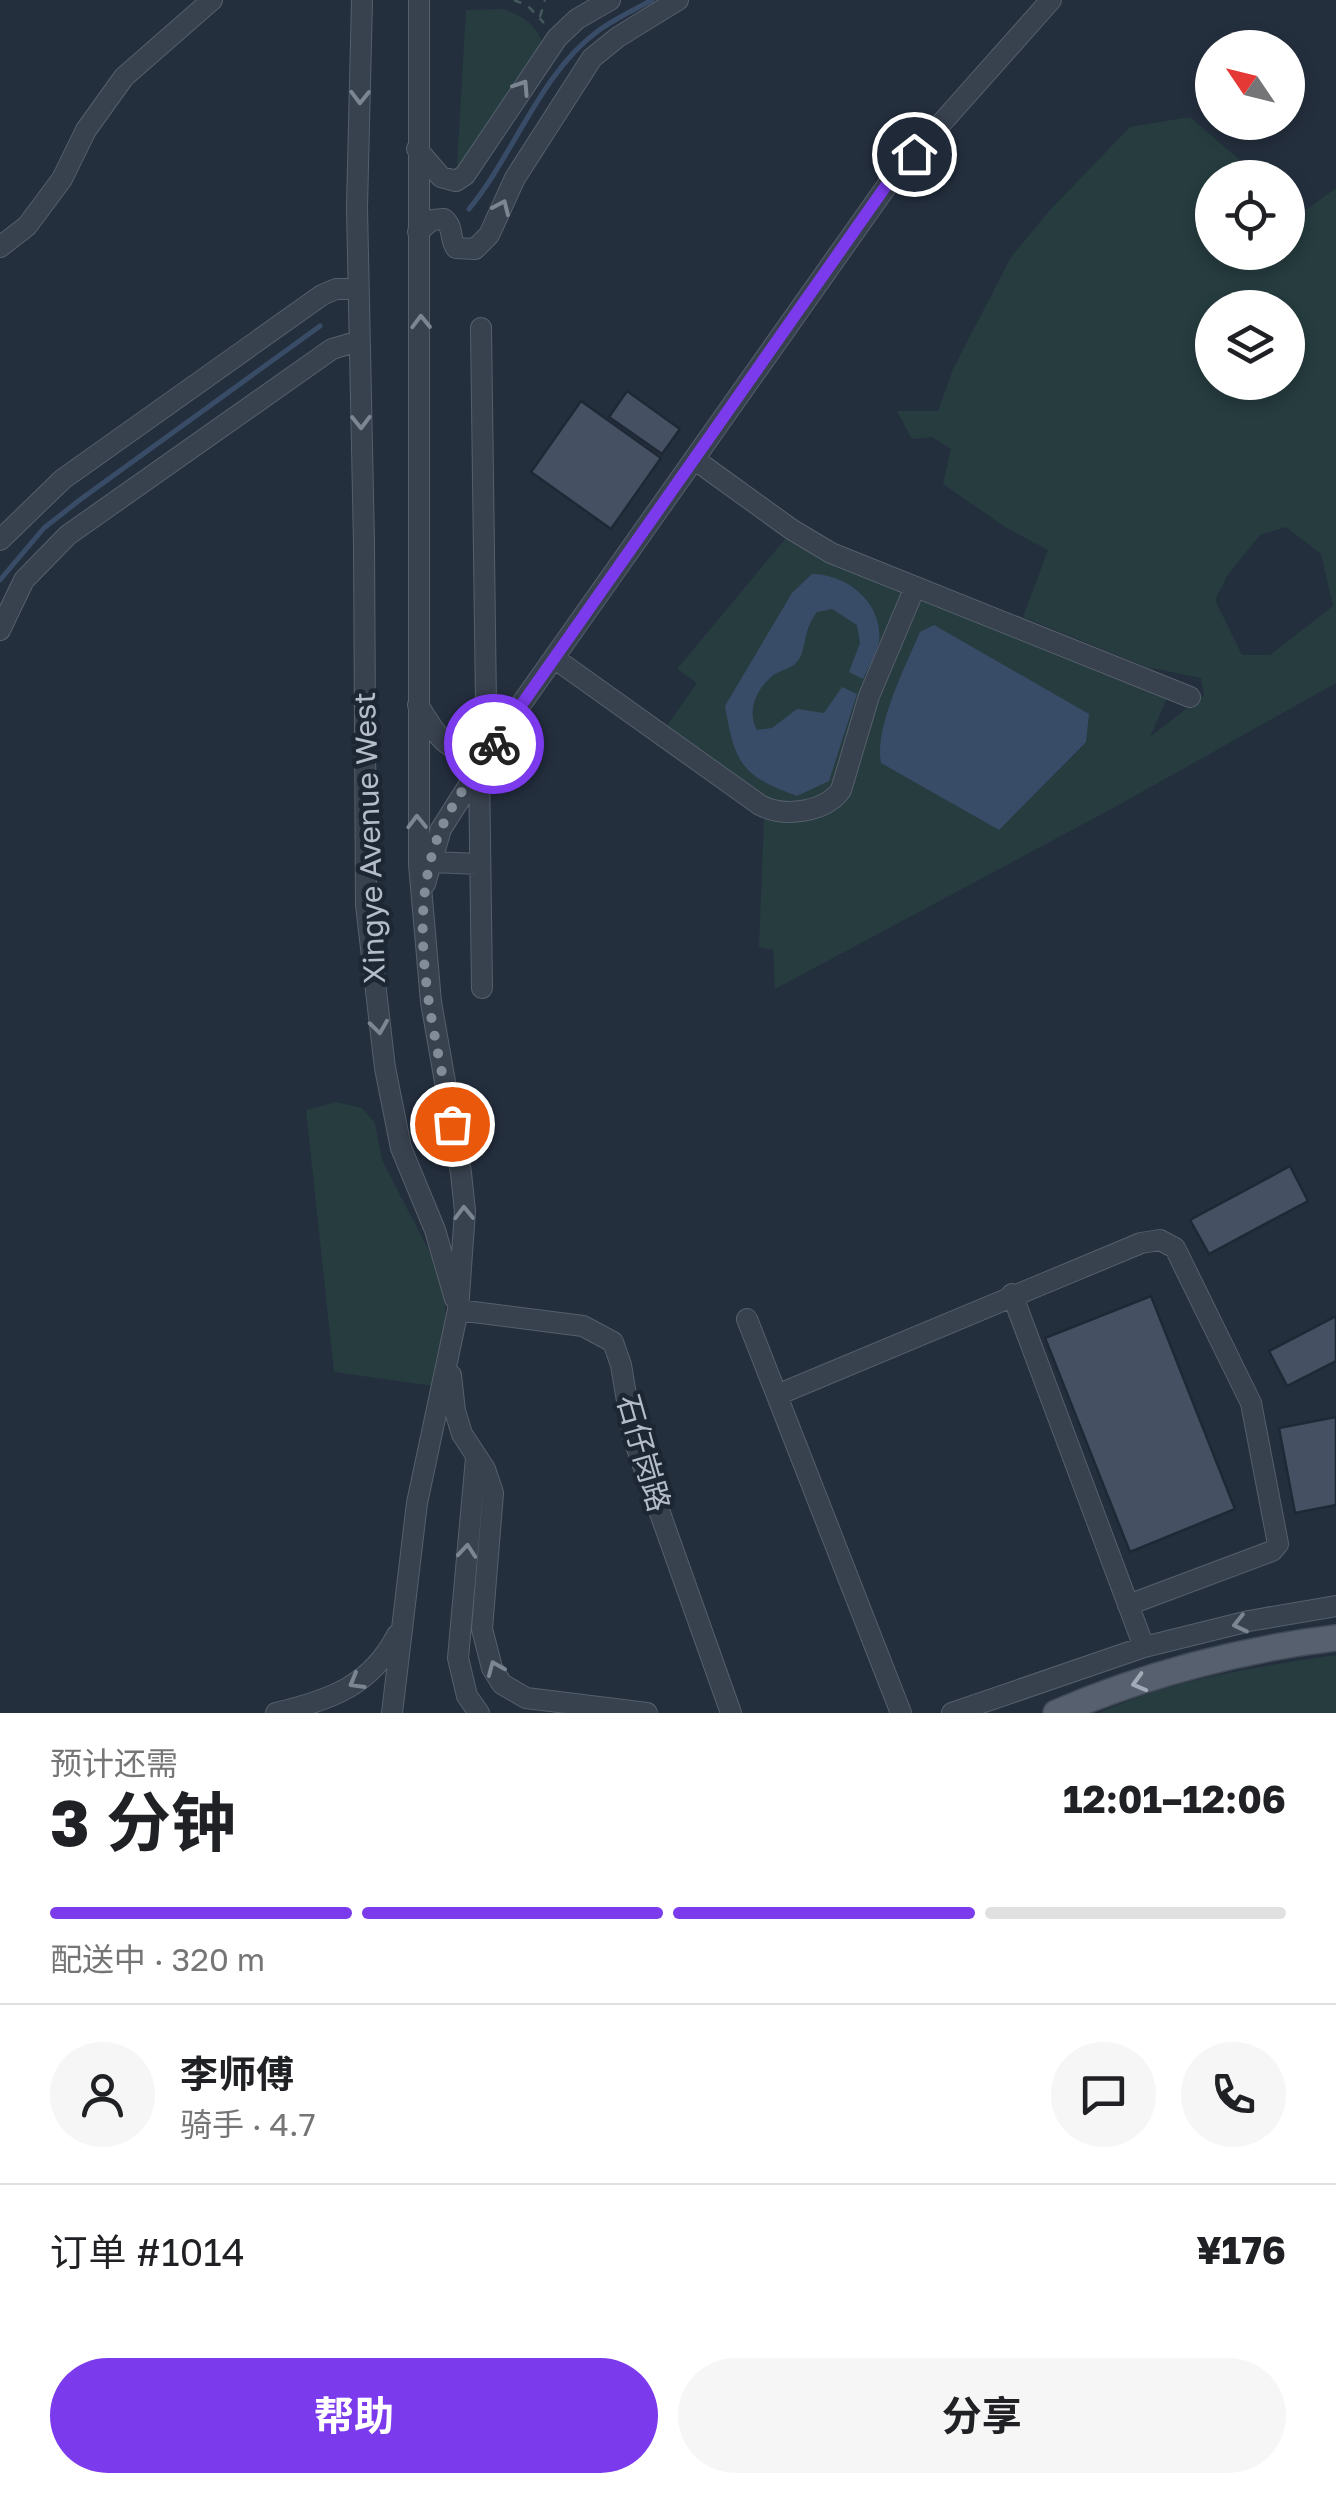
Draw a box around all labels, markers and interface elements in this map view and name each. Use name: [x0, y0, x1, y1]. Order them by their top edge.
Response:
north arrow: [1195, 30, 1305, 140]
map controls: [1195, 30, 1305, 400]
one-way arrow: [509, 80, 528, 98]
one-way arrow: [349, 90, 370, 106]
pin: [872, 112, 957, 197]
icon: home: [887, 127, 942, 182]
button: locate: [1195, 160, 1305, 270]
one-way arrow: [489, 199, 509, 217]
button: layers: [1195, 290, 1305, 400]
one-way arrow: [410, 313, 431, 329]
one-way arrow: [350, 415, 371, 431]
street label: Xingye Avenue West: [346, 691, 392, 985]
courier: [444, 694, 544, 794]
icon: bike: [467, 717, 522, 772]
one-way arrow: [407, 813, 428, 829]
one-way arrow: [368, 1019, 389, 1035]
pin: [410, 1082, 495, 1167]
icon: bag: [425, 1097, 480, 1152]
one-way arrow: [453, 1205, 474, 1221]
street label: 石仔岗路: [610, 1390, 678, 1516]
one-way arrow: [456, 1543, 478, 1559]
one-way arrow: [1232, 1612, 1249, 1633]
one-way arrow: [487, 1660, 507, 1678]
one-way arrow: [349, 1670, 367, 1689]
one-way arrow: [1131, 1671, 1148, 1692]
text: 预计还需: [50, 1744, 178, 1782]
text: 12:01–12:06: [1063, 1776, 1286, 1821]
text: 3 分钟: [50, 1782, 236, 1860]
text: 配送中 · 320 m: [50, 1940, 265, 1978]
button: person: [50, 2042, 155, 2147]
button: chat: [1051, 2042, 1156, 2147]
button: phone: [1181, 2042, 1286, 2147]
text: 李师傅: [180, 2051, 294, 2096]
text: 骑手 · 4.7: [180, 2105, 316, 2143]
text: ¥176: [1197, 2227, 1286, 2272]
text: 订单 #1014: [50, 2229, 245, 2274]
button: 帮助: [50, 2358, 658, 2473]
button: 分享: [678, 2358, 1286, 2473]

